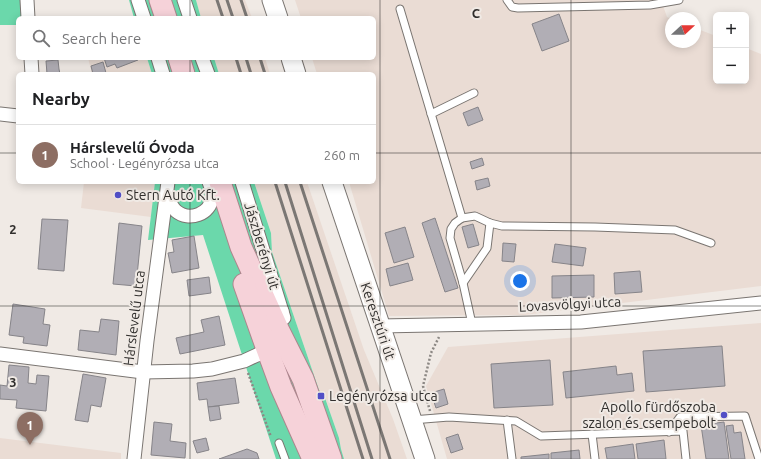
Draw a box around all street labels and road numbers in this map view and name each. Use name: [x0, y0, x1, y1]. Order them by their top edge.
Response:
street label: Jászberényi út: [241, 201, 283, 292]
street label: Hárslevelű utca: [120, 269, 148, 367]
street label: Keresztúri út: [357, 280, 399, 362]
street label: Lovasvölgyi utca: [518, 293, 622, 315]

